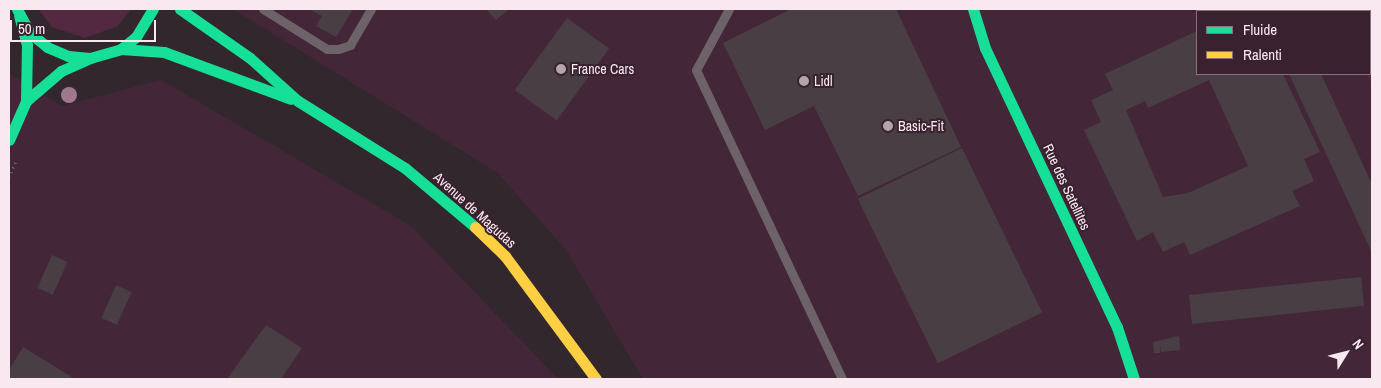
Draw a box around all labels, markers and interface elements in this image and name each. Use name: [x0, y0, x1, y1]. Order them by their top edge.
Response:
scale bar: [12, 10, 159, 42]
legend: [1196, 10, 1371, 75]
text: 50 m: [18, 18, 45, 39]
text: Fluide: [1243, 19, 1277, 40]
text: Ralenti: [1243, 44, 1282, 65]
place label: France Cars: [571, 61, 634, 77]
marker: France Cars: [555, 63, 567, 75]
place label: Lidl: [814, 73, 833, 89]
marker: Lidl: [798, 75, 810, 87]
place label: Basic-Fit: [898, 118, 944, 134]
marker: Basic-Fit: [882, 120, 894, 132]
street label: Rue des Satellites: [1040, 141, 1094, 233]
street label: Avenue de Magudas: [430, 169, 520, 251]
north arrow: [1321, 328, 1371, 378]
text: N: [1348, 336, 1368, 353]

